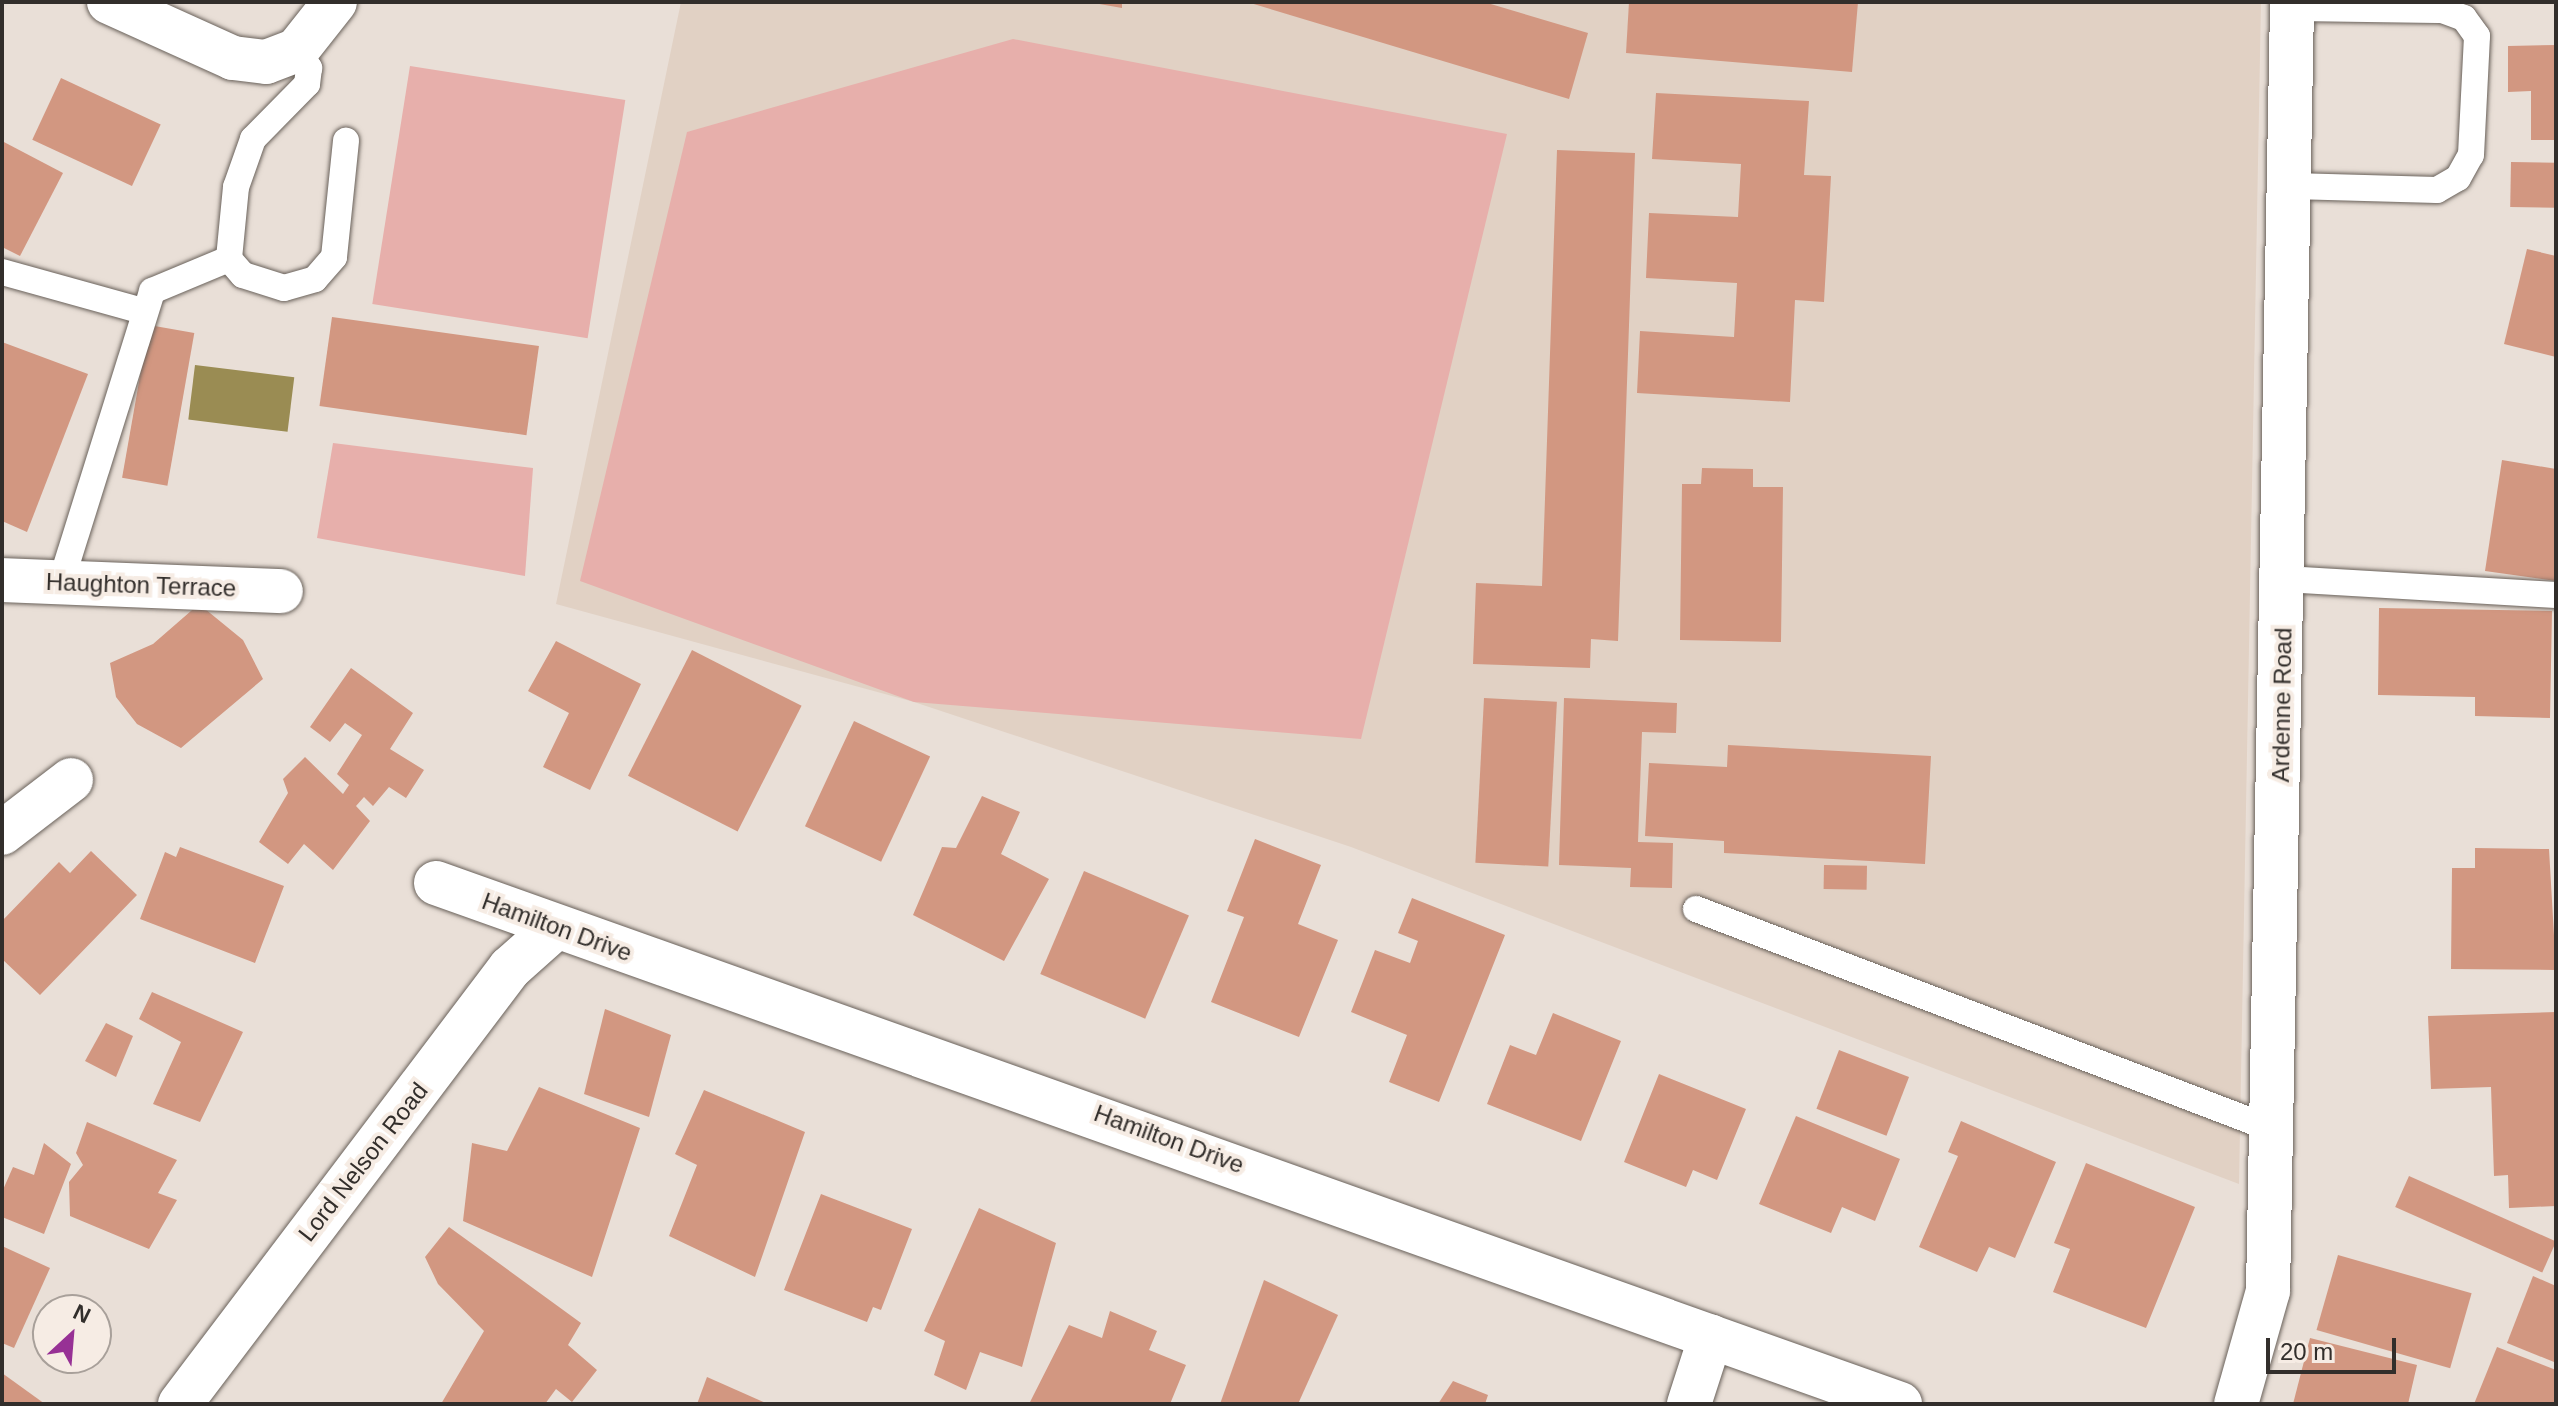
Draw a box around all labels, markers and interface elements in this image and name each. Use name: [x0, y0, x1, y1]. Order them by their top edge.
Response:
street label: Haughton Terrace: [45, 567, 237, 603]
street label: Ardenne Road: [2266, 627, 2298, 783]
street label: Hamilton Drive: [478, 887, 636, 967]
street label: Lord Nelson Road: [292, 1077, 434, 1247]
street label: Hamilton Drive: [1090, 1099, 1248, 1179]
north arrow: [32, 1294, 112, 1374]
text: N: [69, 1299, 94, 1328]
scale bar: [2270, 1322, 2400, 1372]
text: 20 m: [2280, 1338, 2333, 1365]

